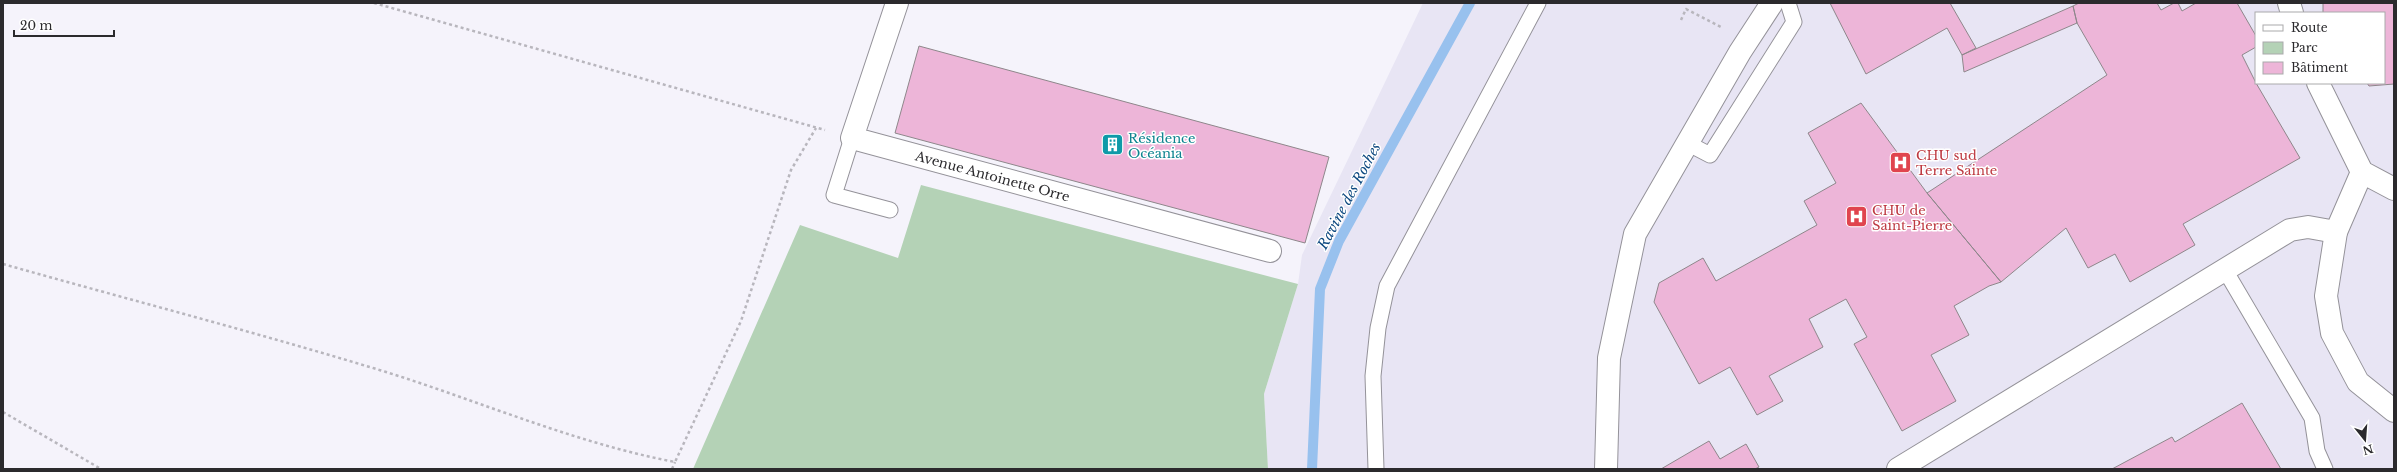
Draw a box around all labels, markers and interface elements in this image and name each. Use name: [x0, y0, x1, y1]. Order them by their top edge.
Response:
scale bar: [14, 12, 114, 38]
legend: [2255, 12, 2385, 84]
text: 20 m: [20, 18, 52, 33]
text: Route: [2291, 20, 2328, 35]
text: Parc: [2291, 40, 2318, 55]
text: Bâtiment: [2291, 60, 2349, 75]
place label: Résidence Océania: [1128, 130, 1196, 162]
building icon: Résidence Océania: [1099, 132, 1125, 158]
water label: Ravine des Roches: [1313, 140, 1385, 253]
street label: Avenue Antoinette Orre: [913, 147, 1072, 205]
place label: CHU sud Terre Sainte: [1916, 147, 1997, 179]
hospital icon: CHU sud Terre Sainte: [1887, 149, 1913, 175]
place label: CHU de Saint-Pierre: [1872, 202, 1952, 234]
hospital icon: CHU de Saint-Pierre: [1844, 204, 1870, 230]
north arrow: [2345, 420, 2385, 460]
text: N: [2360, 441, 2375, 458]

